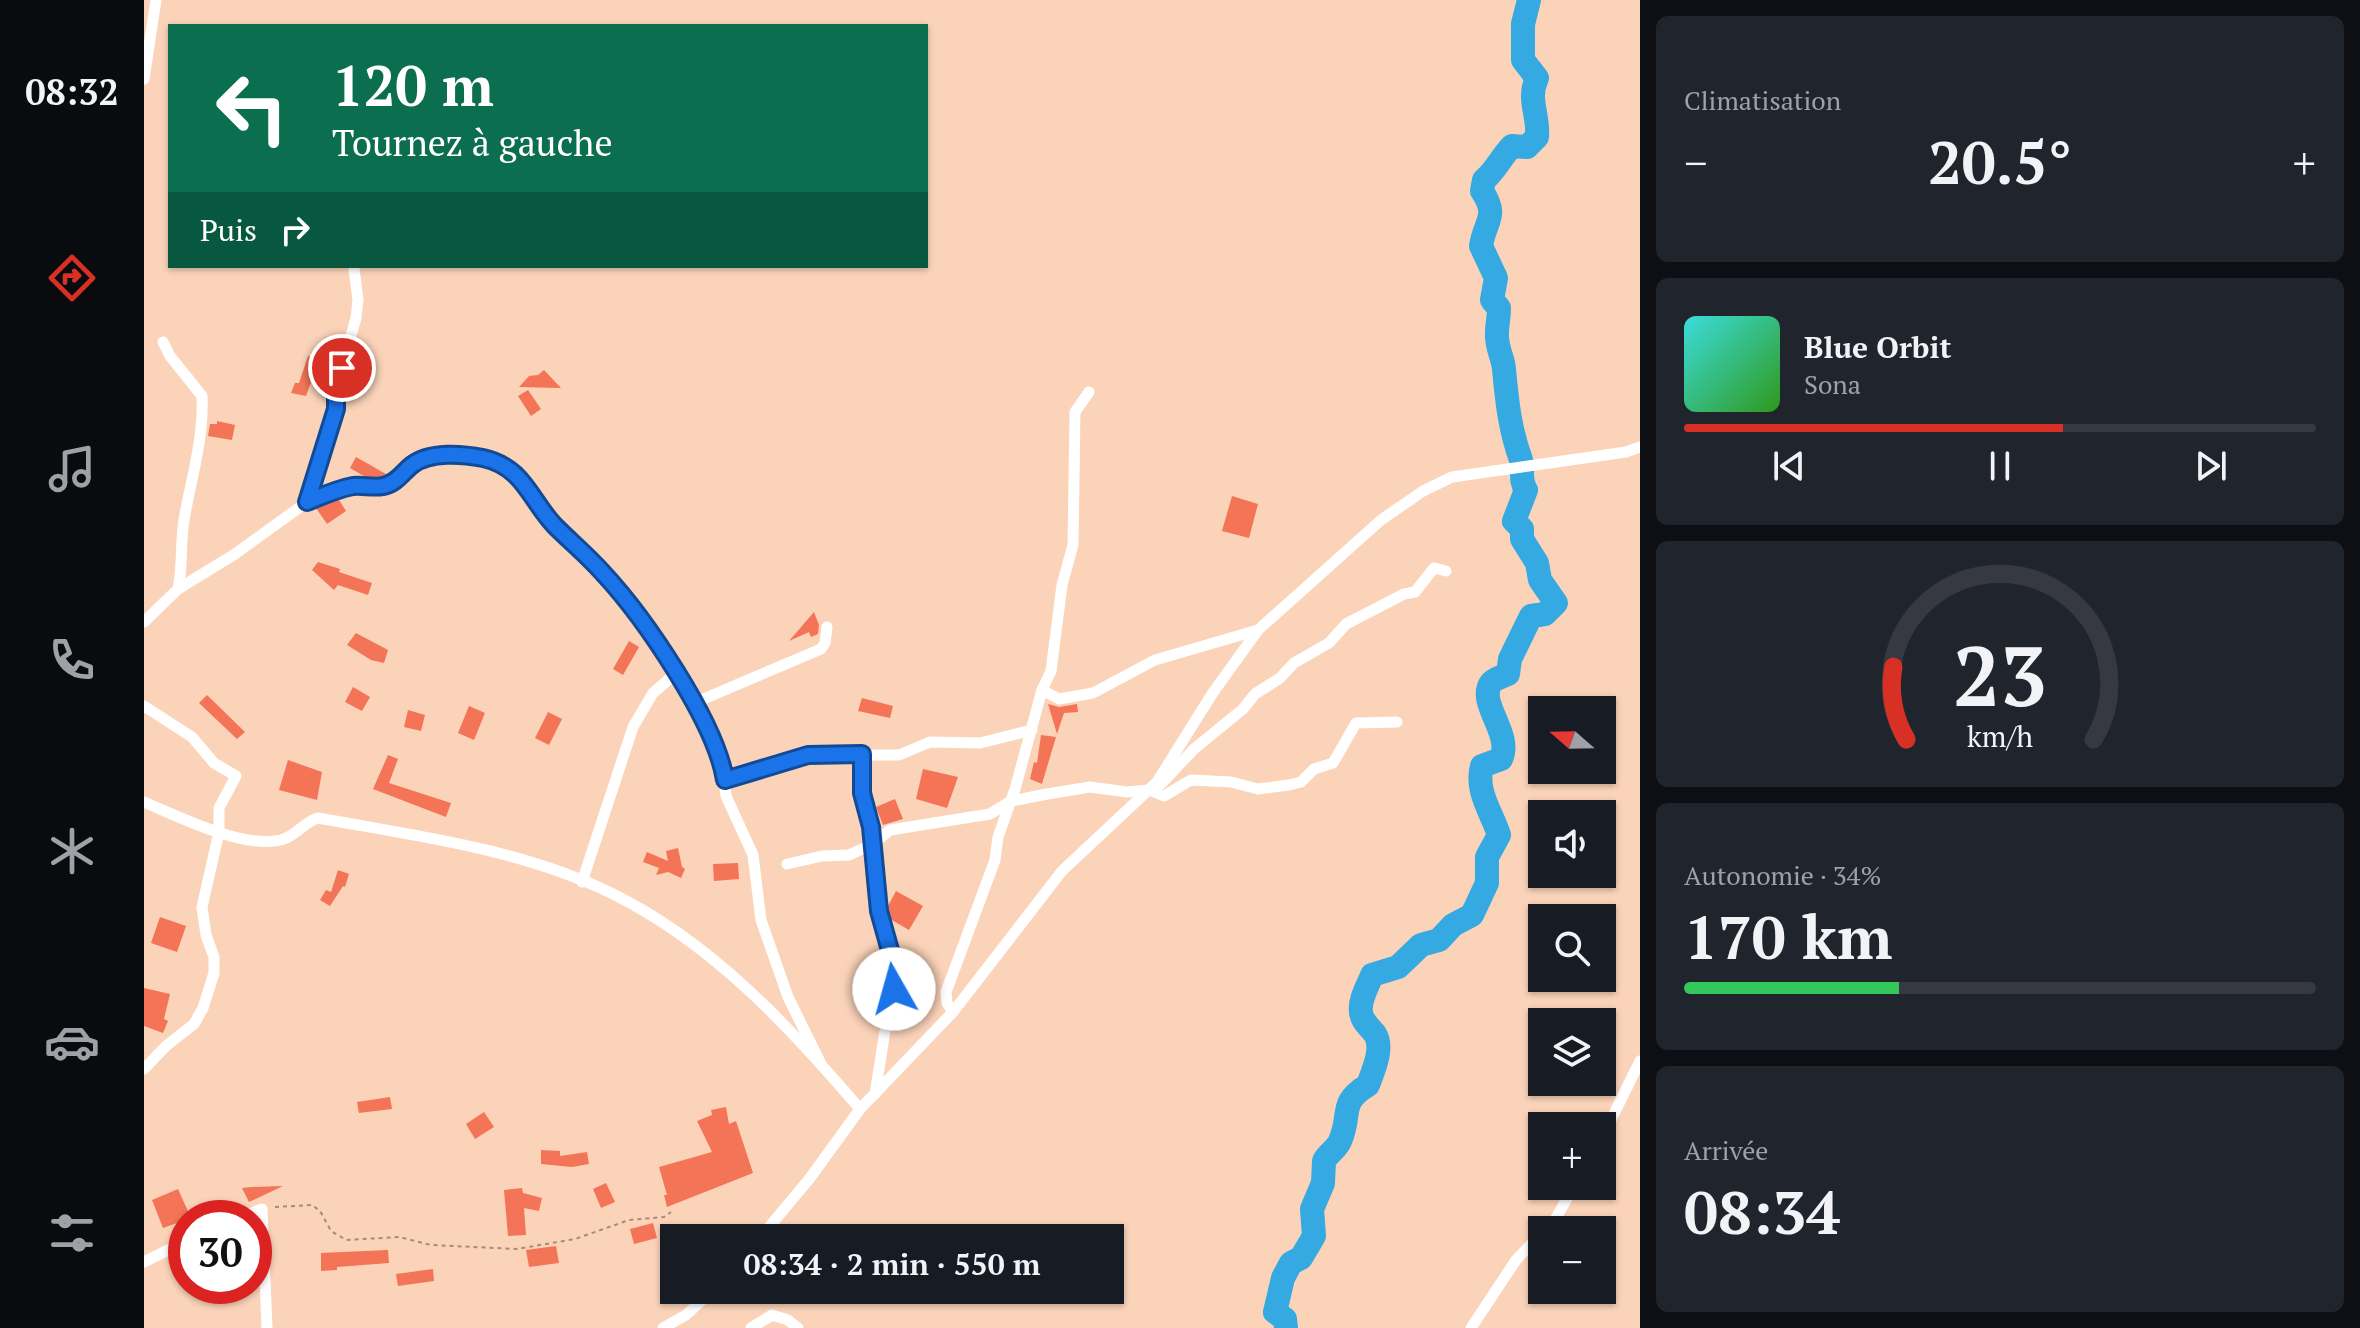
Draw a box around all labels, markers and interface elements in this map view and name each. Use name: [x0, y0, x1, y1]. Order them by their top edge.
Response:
text: 120 m: [332, 48, 494, 122]
icon: left: [200, 56, 304, 160]
text: 08:32: [25, 68, 119, 115]
text: Climatisation: [1684, 83, 1841, 117]
text: Tournez à gauche: [332, 119, 613, 166]
text: 20.5°: [1928, 122, 2072, 201]
text: −: [1684, 133, 1707, 192]
text: +: [2293, 133, 2316, 192]
icon: right: [273, 208, 317, 252]
text: Puis: [200, 210, 257, 250]
icon: directions: [44, 250, 100, 306]
text: Blue Orbit: [1804, 327, 1951, 367]
pin: [308, 334, 376, 402]
icon: arrive: [320, 346, 364, 390]
text: Sona: [1804, 367, 1861, 401]
icon: music: [44, 441, 100, 497]
icon: previous: [1767, 444, 1811, 488]
icon: pause: [1978, 444, 2022, 488]
icon: next: [2189, 444, 2233, 488]
text: 23: [1953, 620, 2047, 730]
icon: phone: [44, 632, 100, 688]
north arrow: [1528, 696, 1616, 784]
map controls: [1528, 696, 1616, 1304]
text: km/h: [1967, 717, 2033, 755]
button: sound: [1528, 800, 1616, 888]
icon: climate: [44, 823, 100, 879]
text: Autonomie · 34%: [1684, 858, 1881, 892]
text: 170 km: [1684, 897, 1892, 976]
button: search: [1528, 904, 1616, 992]
position arrow: [852, 947, 936, 1031]
button: layers: [1528, 1008, 1616, 1096]
icon: car: [44, 1014, 100, 1070]
button: +: [1528, 1112, 1616, 1200]
text: Arrivée: [1684, 1133, 1768, 1167]
text: 08:34: [1684, 1172, 1840, 1251]
speed limit sign: 30: [168, 1200, 272, 1304]
icon: filters: [44, 1205, 100, 1261]
button: −: [1528, 1216, 1616, 1304]
text: 08:34 · 2 min · 550 m: [744, 1244, 1040, 1284]

